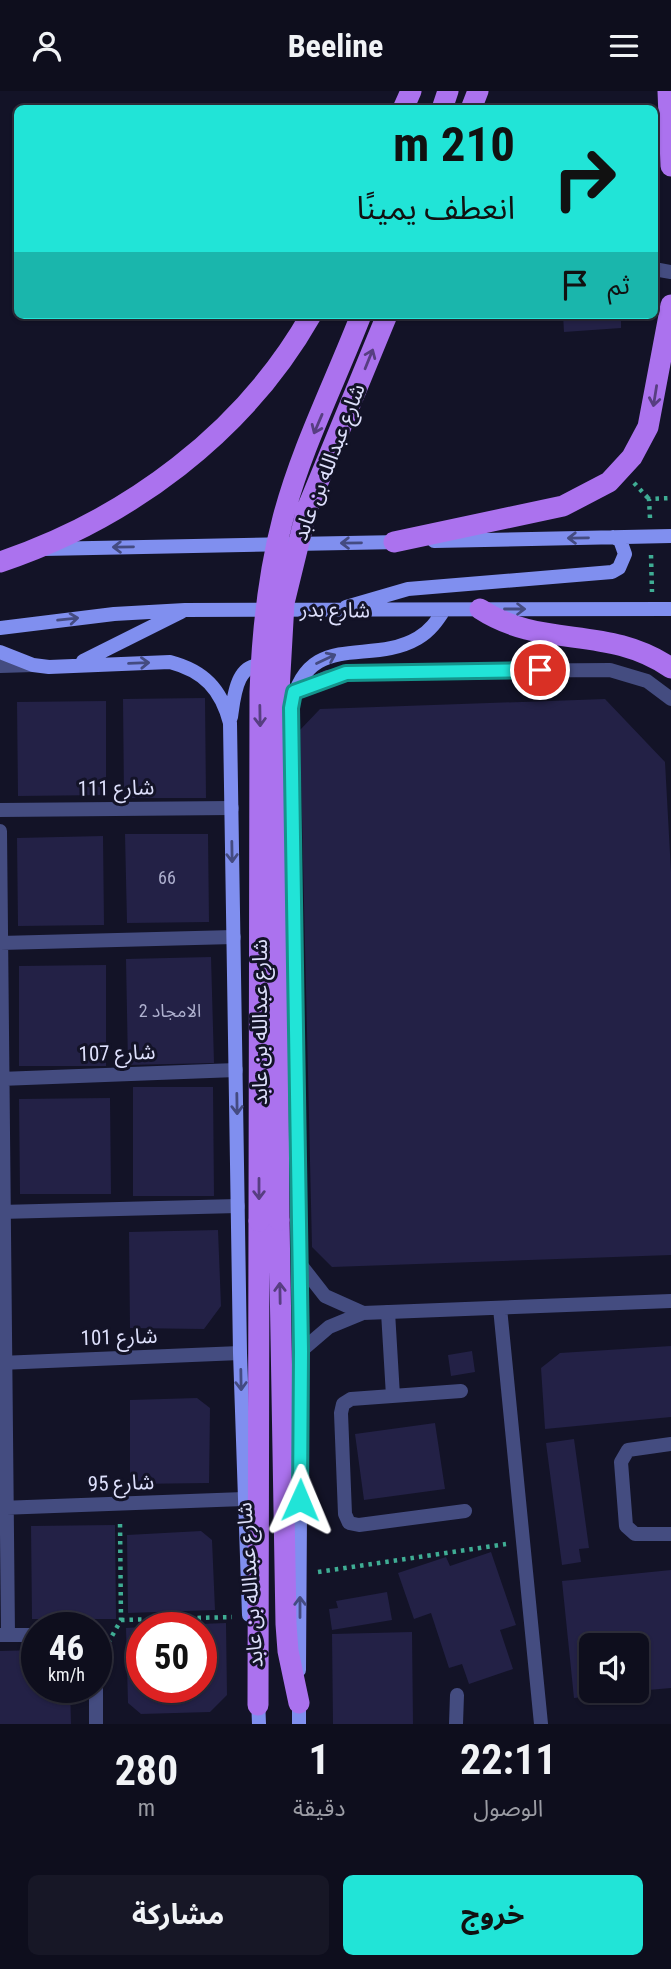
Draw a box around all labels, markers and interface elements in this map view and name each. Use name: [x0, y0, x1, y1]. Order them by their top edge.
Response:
icon: person: [28, 27, 66, 65]
text: Beeline: [288, 27, 383, 65]
icon: menu: [605, 27, 643, 65]
text: 210 m: [393, 116, 515, 173]
icon: right: [539, 133, 630, 224]
text: انعطف يمينًا: [357, 189, 515, 227]
icon: arrive: [556, 266, 594, 304]
text: ثم: [608, 270, 630, 300]
one-way arrow: [363, 348, 376, 370]
street label: شارع عبدالله بن عابد: [288, 380, 373, 545]
one-way arrow: [648, 384, 661, 407]
one-way arrow: [311, 413, 324, 434]
one-way arrow: [567, 531, 590, 545]
one-way arrow: [340, 536, 363, 549]
one-way arrow: [112, 541, 135, 554]
street label: شارع بدر: [299, 597, 370, 626]
one-way arrow: [503, 602, 526, 616]
one-way arrow: [56, 612, 78, 625]
pin: [510, 640, 570, 700]
icon: arrive: [521, 651, 559, 689]
one-way arrow: [315, 652, 336, 665]
one-way arrow: [127, 656, 150, 669]
one-way arrow: [253, 705, 267, 728]
street label: شارع 111: [77, 775, 155, 804]
one-way arrow: [226, 840, 239, 863]
house number: 66: [158, 867, 176, 888]
street label: شارع عبدالله بن عابد: [248, 939, 275, 1105]
house number: الامجاد 2: [139, 1000, 201, 1021]
street label: شارع 107: [78, 1040, 156, 1069]
one-way arrow: [230, 1092, 243, 1115]
one-way arrow: [252, 1177, 266, 1200]
one-way arrow: [274, 1282, 287, 1305]
street label: شارع 101: [80, 1324, 158, 1353]
one-way arrow: [234, 1369, 248, 1392]
position arrow: [263, 1463, 337, 1537]
street label: شارع 95: [87, 1470, 155, 1499]
street label: شارع عبدالله بن عابد: [232, 1501, 271, 1669]
one-way arrow: [293, 1596, 306, 1619]
speed limit sign: 50: [126, 1612, 217, 1703]
text: 46: [49, 1628, 84, 1669]
map controls: [579, 1633, 649, 1703]
button: sound: [579, 1633, 649, 1703]
text: km/h: [48, 1664, 85, 1685]
text: 1: [309, 1735, 330, 1784]
text: 22:11: [460, 1735, 556, 1784]
text: 280: [115, 1746, 178, 1795]
text: m: [138, 1795, 155, 1822]
text: دقيقة: [293, 1795, 345, 1822]
text: الوصول: [473, 1795, 543, 1822]
button: مشاركة: [28, 1875, 329, 1955]
button: خروج: [343, 1875, 643, 1955]

